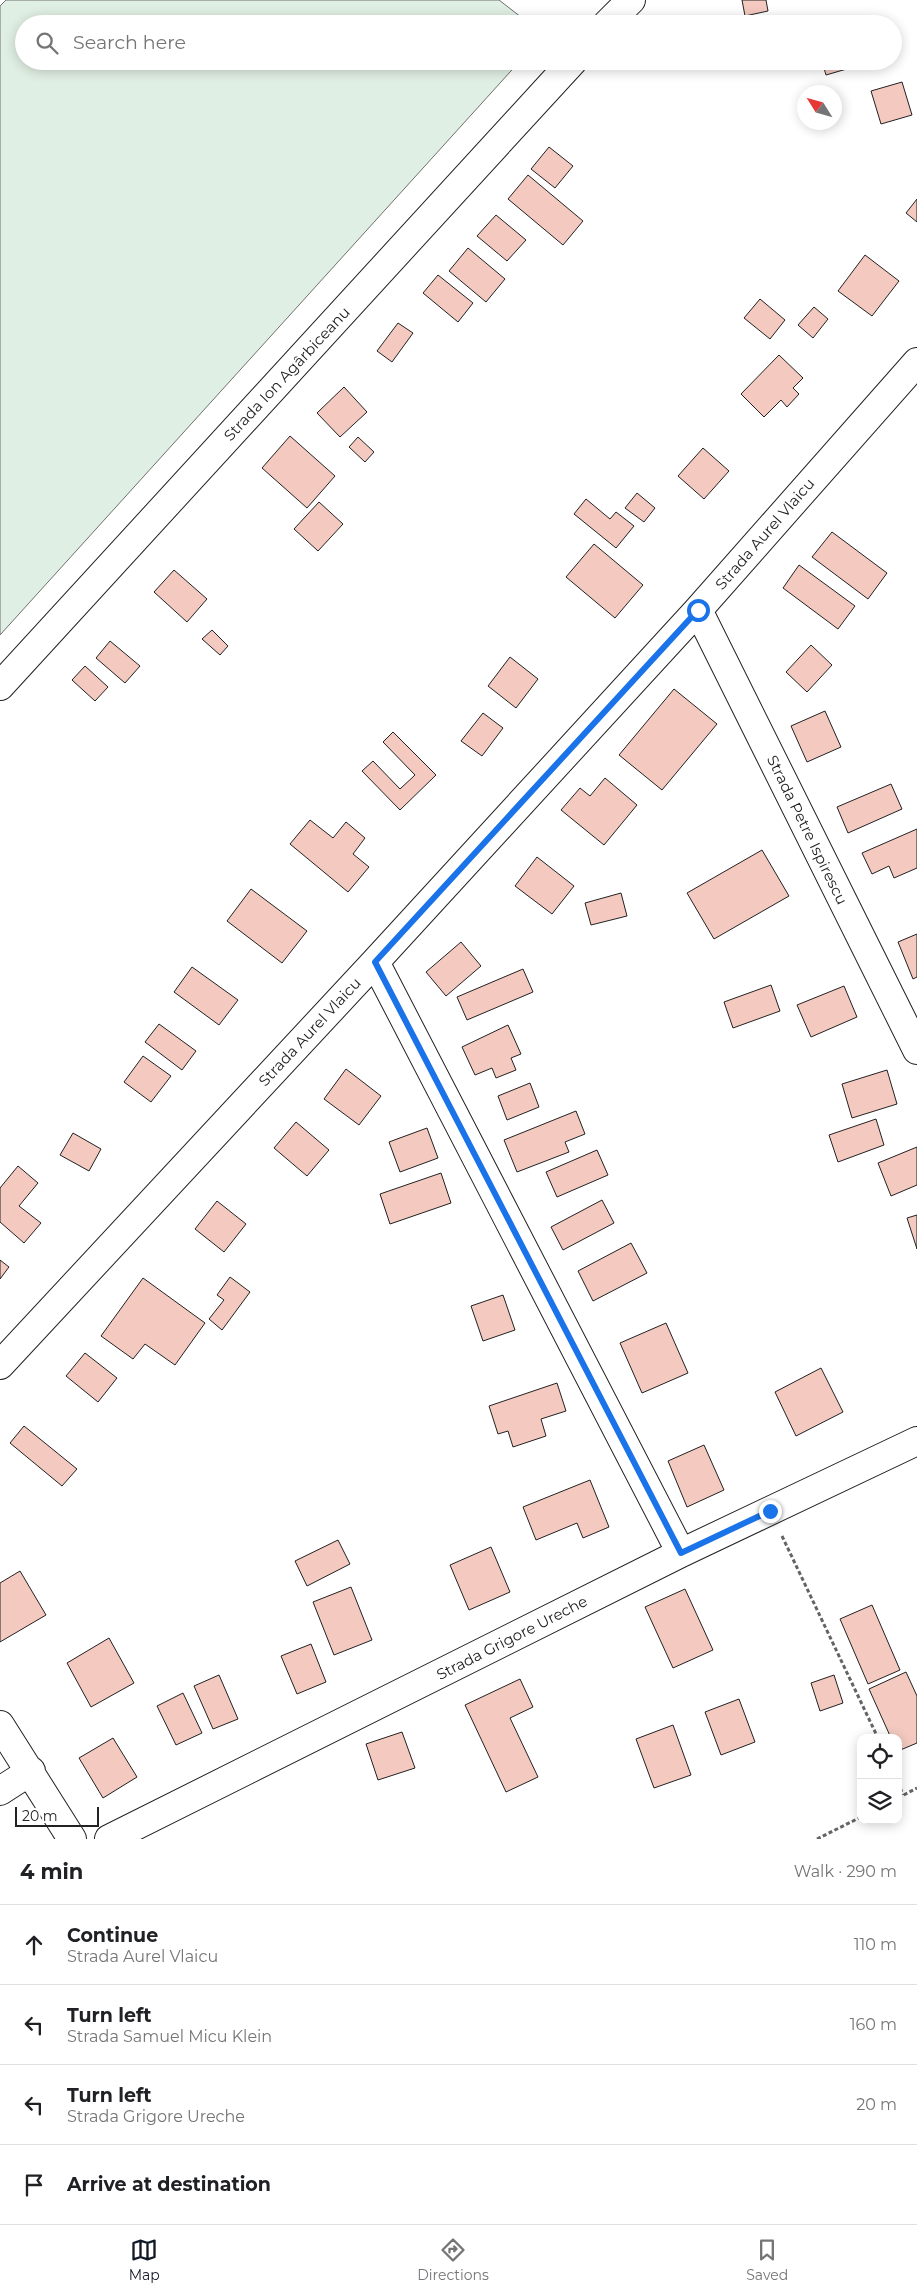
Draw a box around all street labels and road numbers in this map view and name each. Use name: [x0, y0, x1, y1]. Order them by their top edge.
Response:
street label: Strada Ion Agârbiceanu: [219, 303, 354, 445]
street label: Strada Aurel Vlaicu: [711, 474, 818, 593]
street label: Strada Petre Ispirescu: [763, 752, 852, 908]
street label: Strada Aurel Vlaicu: [254, 973, 365, 1090]
street label: Strada Grigore Ureche: [433, 1591, 590, 1684]

